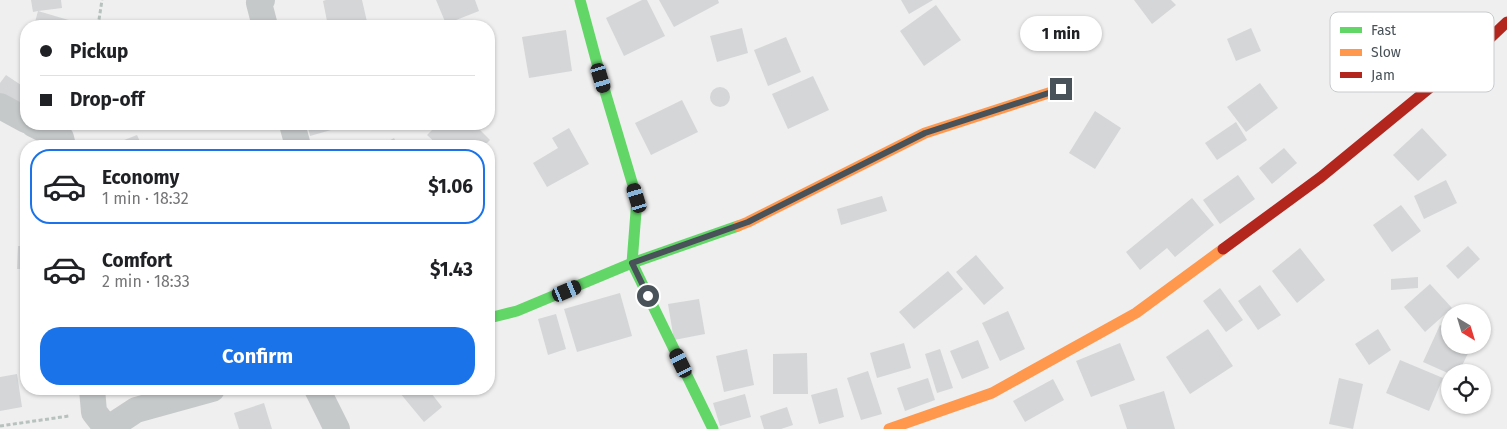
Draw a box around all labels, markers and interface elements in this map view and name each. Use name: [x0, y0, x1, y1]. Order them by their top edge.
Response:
legend: [1330, 12, 1494, 92]
callout: 1 min: [1020, 17, 1102, 52]
text: Fast: [1371, 22, 1397, 39]
text: 1 min: [1042, 24, 1080, 43]
text: Pickup: [70, 40, 128, 63]
text: Slow: [1371, 44, 1401, 61]
car: [589, 61, 612, 95]
text: Jam: [1371, 67, 1395, 84]
route end: [1050, 78, 1072, 100]
text: Drop-off: [70, 88, 144, 111]
icon: car: [42, 164, 87, 209]
text: Economy: [102, 166, 179, 189]
text: $1.06: [428, 175, 473, 198]
car: [625, 181, 648, 215]
text: 1 min · 18:32: [102, 189, 189, 208]
icon: car: [42, 247, 87, 292]
text: Comfort: [102, 249, 172, 272]
text: $1.43: [430, 258, 473, 281]
text: 2 min · 18:33: [102, 272, 190, 291]
car: [550, 278, 583, 304]
route start: [637, 285, 659, 307]
north arrow: [1441, 304, 1491, 354]
map controls: [1441, 304, 1491, 414]
button: Confirm: [40, 327, 475, 385]
car: [667, 346, 694, 380]
button: locate: [1441, 364, 1491, 414]

